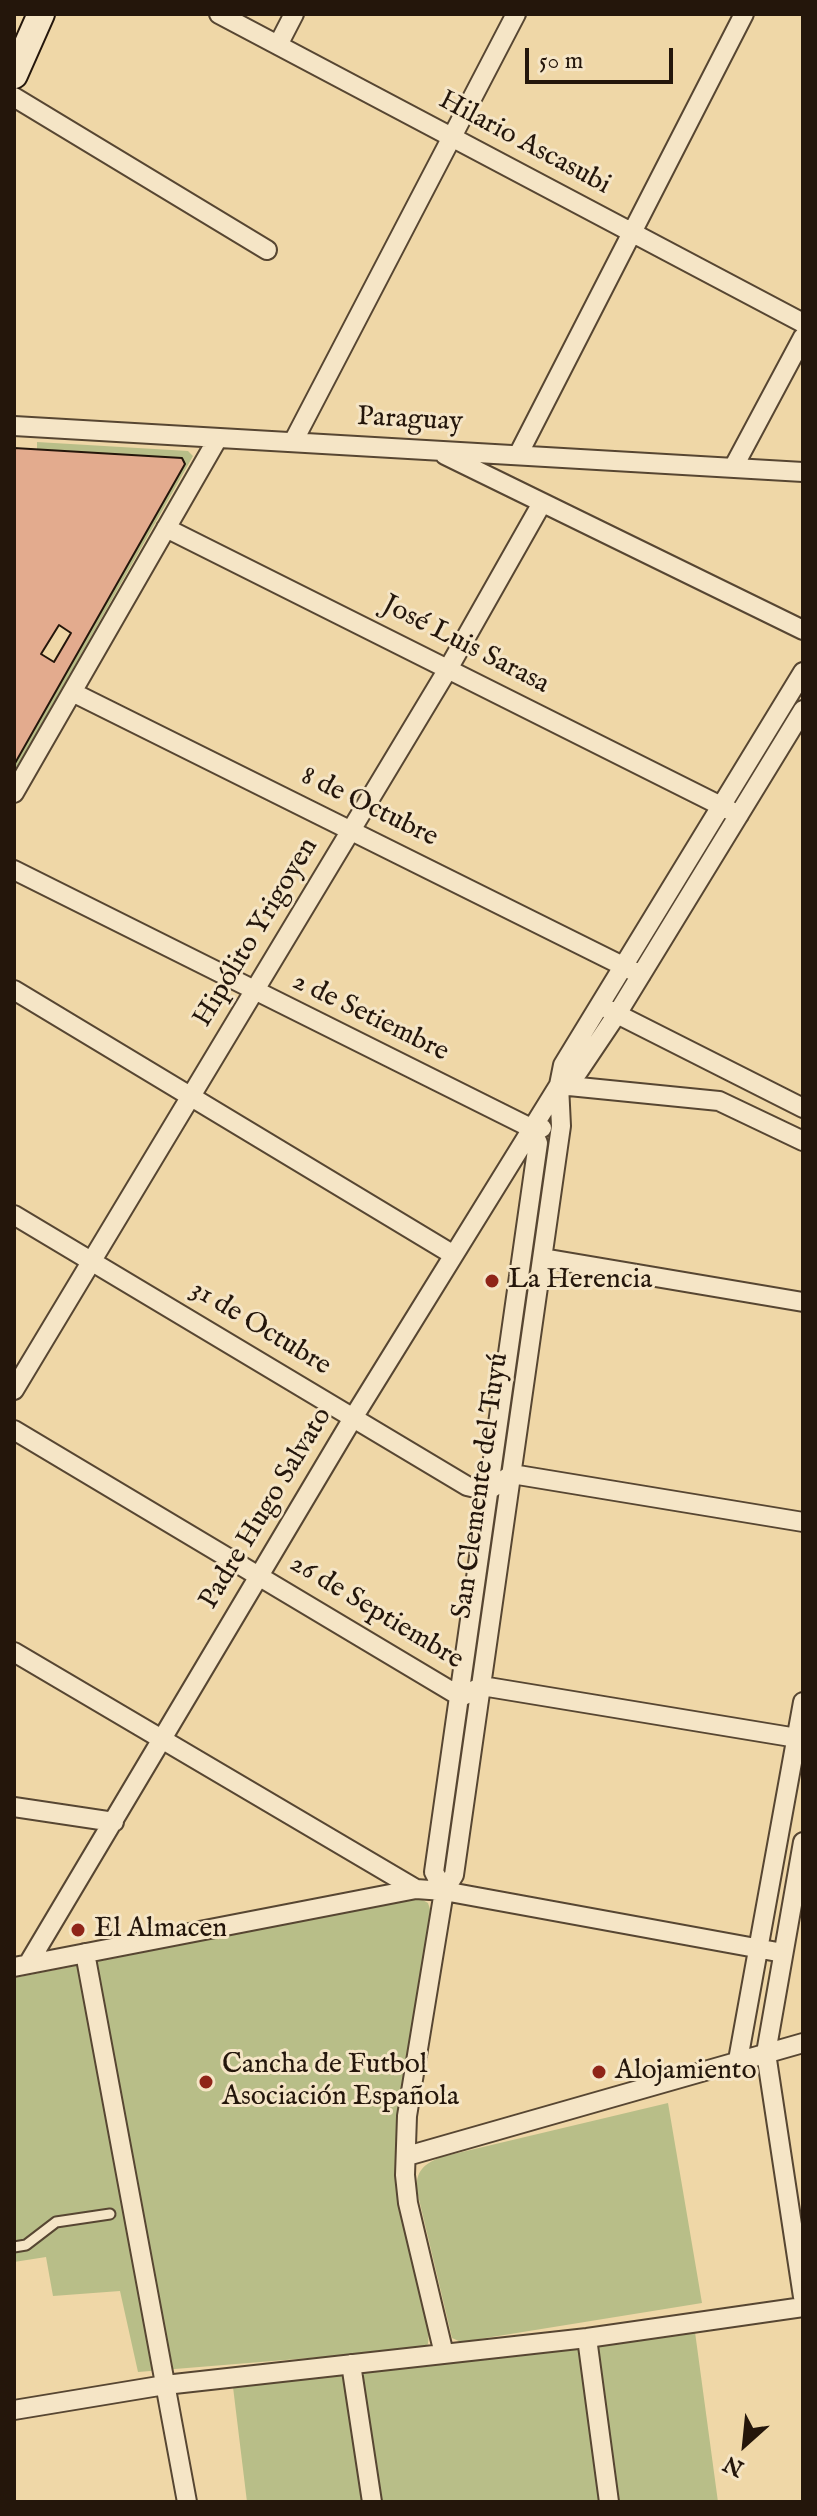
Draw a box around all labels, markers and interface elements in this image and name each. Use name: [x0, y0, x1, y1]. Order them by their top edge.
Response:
scale bar: [529, 32, 677, 82]
text: 50 m: [539, 46, 583, 77]
street label: Hilario Ascasubi: [432, 85, 616, 203]
street label: Paraguay: [356, 401, 464, 441]
street label: José Luis Sarasa: [376, 589, 554, 703]
street label: 8 de Octubre: [295, 760, 443, 856]
street label: Hipólito Yrigoyen: [187, 832, 327, 1034]
street label: 2 de Setiembre: [286, 966, 454, 1070]
place label: La Herencia: [508, 1264, 652, 1298]
marker: La Herencia: [483, 1272, 501, 1290]
street label: 31 de Octubre: [184, 1274, 336, 1384]
street label: San Clemente del Tuyú: [447, 1351, 517, 1621]
street label: Padre Hugo Salvato: [193, 1402, 341, 1616]
street label: 26 de Septiembre: [283, 1548, 469, 1678]
place label: El Almacen: [94, 1913, 227, 1947]
marker: El Almacen: [69, 1921, 87, 1939]
place label: Cancha de Futbol Asociación Española: [222, 2049, 459, 2115]
place label: Alojamiento: [615, 2055, 756, 2089]
marker: Alojamiento: [590, 2063, 608, 2081]
marker: Cancha de Futbol Asociación Española: [197, 2073, 215, 2091]
north arrow: [705, 2404, 785, 2484]
text: N: [719, 2449, 749, 2482]

